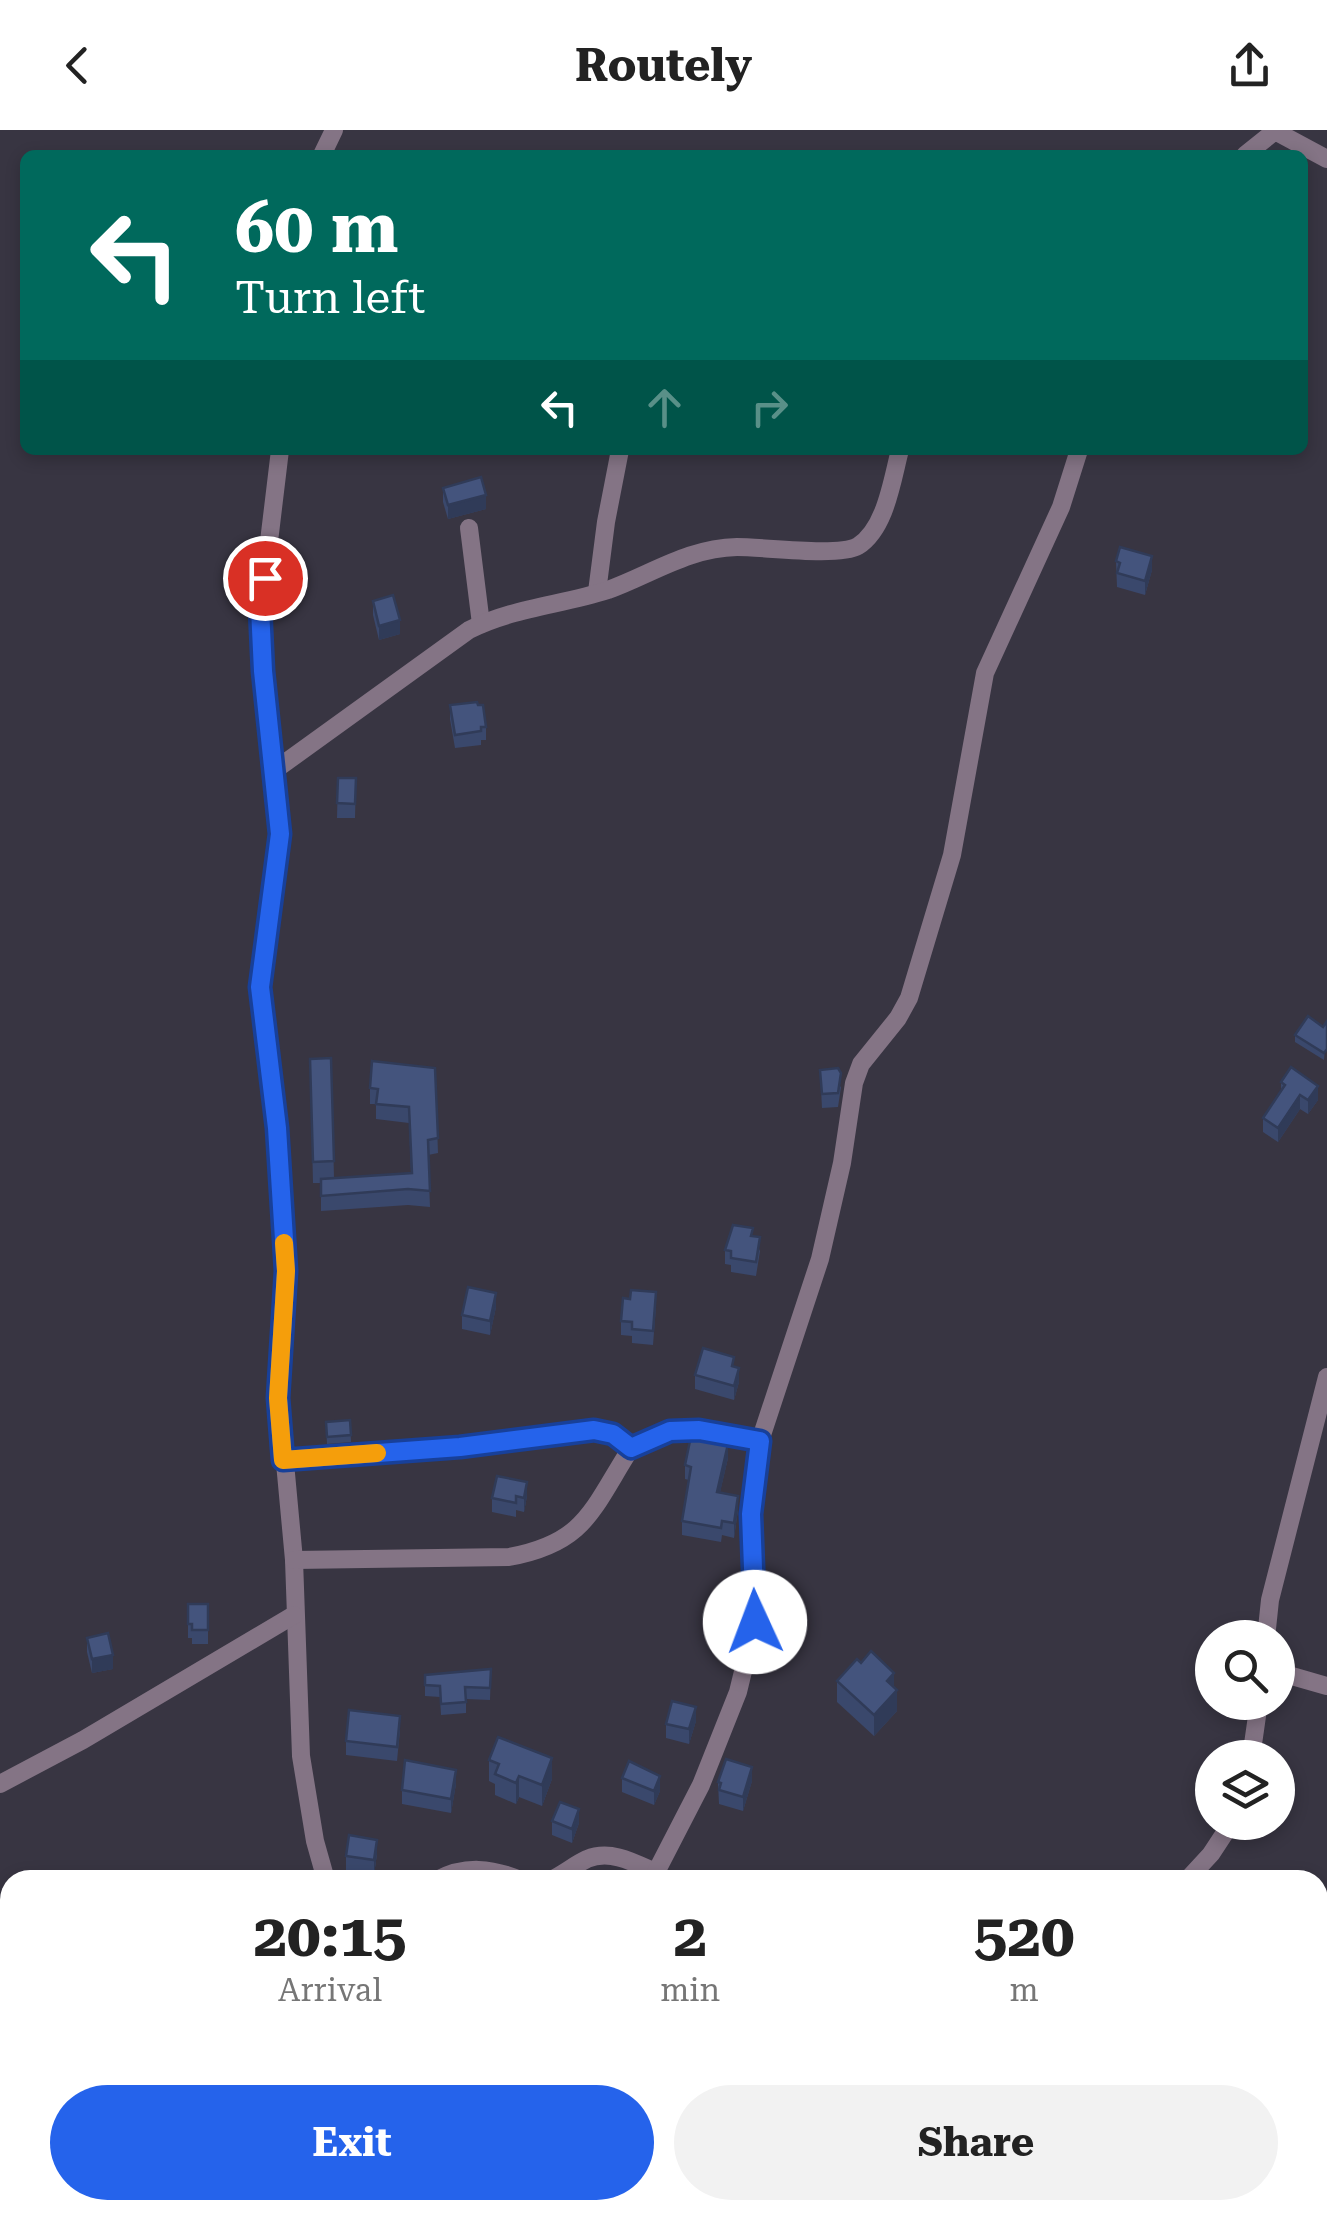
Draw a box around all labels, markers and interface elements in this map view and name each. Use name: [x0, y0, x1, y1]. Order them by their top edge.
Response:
icon: back: [50, 38, 105, 93]
icon: share: [1222, 38, 1277, 93]
text: Routely: [575, 39, 752, 92]
text: 60 m: [235, 187, 399, 269]
icon: left: [70, 190, 200, 320]
text: Turn left: [235, 271, 425, 324]
icon: left: [532, 380, 587, 435]
icon: ahead: [637, 380, 692, 435]
icon: right: [742, 380, 797, 435]
pin: [223, 536, 308, 621]
icon: arrive: [238, 551, 293, 606]
position arrow: [703, 1570, 807, 1674]
map controls: [1195, 1620, 1295, 1840]
button: search: [1195, 1620, 1295, 1720]
button: layers: [1195, 1740, 1295, 1840]
text: 20:15: [253, 1900, 407, 1971]
text: 2: [673, 1900, 707, 1971]
text: 520: [974, 1900, 1075, 1971]
text: Arrival: [278, 1971, 382, 2009]
text: min: [660, 1971, 720, 2009]
text: m: [1010, 1971, 1039, 2009]
button: Exit: [50, 2085, 654, 2200]
button: Share: [674, 2085, 1278, 2200]

